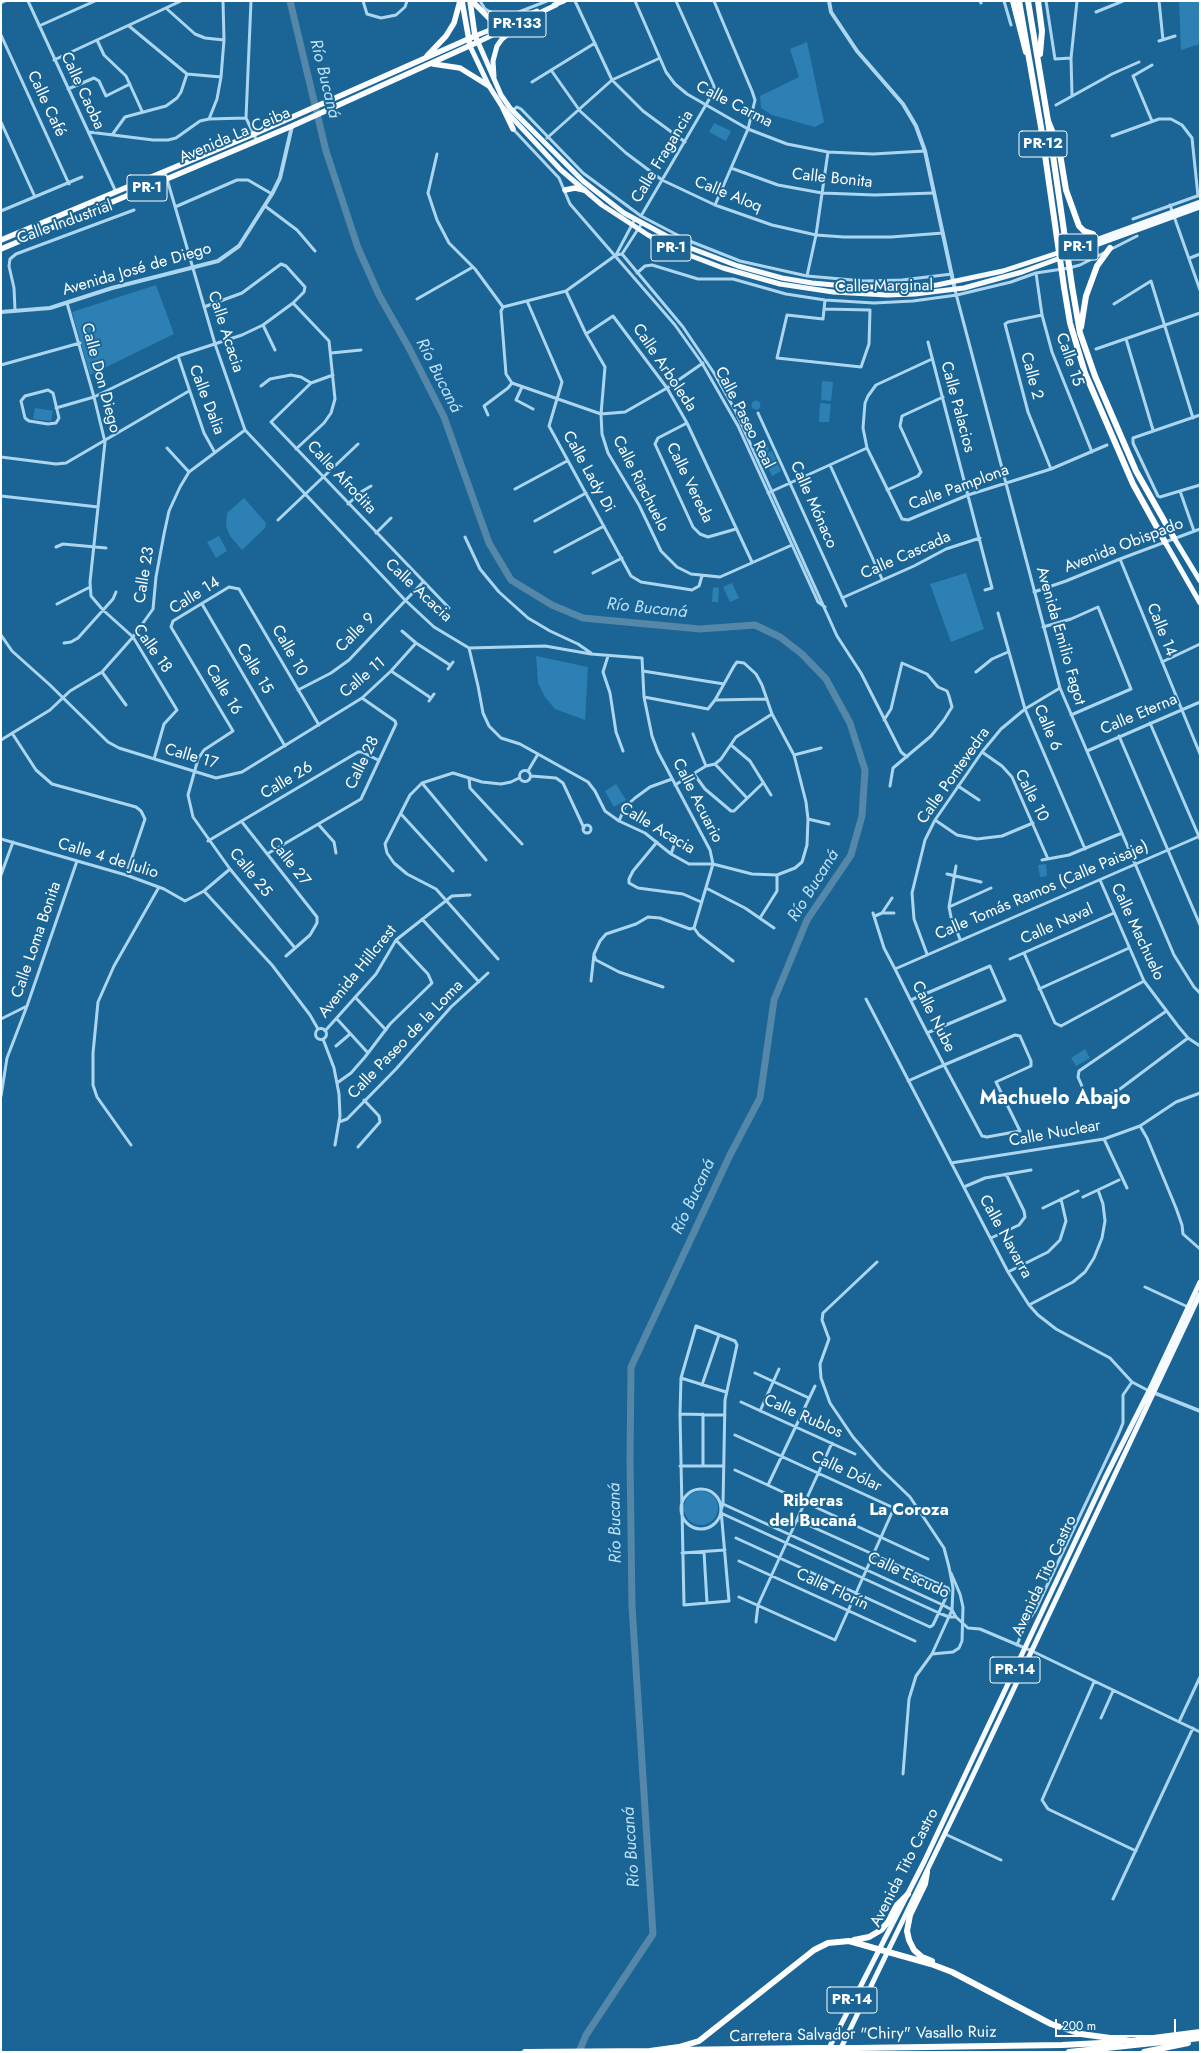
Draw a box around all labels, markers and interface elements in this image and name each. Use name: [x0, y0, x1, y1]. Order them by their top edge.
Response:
road number: PR-133: [488, 11, 546, 37]
water label: Río Bucaná: [304, 37, 344, 121]
street label: Calle Caoba: [56, 49, 108, 133]
street label: Calle Café: [22, 68, 70, 140]
street label: Calle Carma: [692, 78, 776, 132]
street label: Avenida La Ceiba: [177, 104, 293, 168]
street label: Calle Fragancia: [628, 107, 698, 207]
road number: PR-12: [1019, 131, 1067, 157]
street label: Calle Bonita: [791, 165, 873, 193]
street label: Calle Aloq: [691, 173, 765, 217]
road number: PR-1: [127, 175, 167, 201]
street label: Calle Industrial: [15, 197, 115, 249]
road number: PR-1: [1058, 234, 1098, 260]
road number: PR-1: [651, 235, 691, 261]
street label: Avenida José de Diego: [60, 240, 214, 300]
street label: Calle Marginal: [835, 277, 933, 297]
street label: Calle Acacia: [203, 289, 247, 375]
street label: Calle Arboleda: [628, 320, 700, 416]
street label: Calle Don Diego: [76, 321, 124, 435]
street label: Calle 15: [1051, 331, 1087, 389]
water label: Río Bucaná: [411, 335, 465, 417]
street label: Calle 2: [1015, 350, 1047, 402]
street label: Calle Palacios: [936, 359, 978, 455]
street label: Calle Dalia: [184, 362, 228, 438]
street label: Calle Paseo Real: [710, 364, 778, 472]
street label: Calle Lady Di: [558, 428, 618, 516]
street label: Calle Riachuelo: [608, 433, 672, 535]
street label: Calle Afrodita: [302, 437, 380, 519]
street label: Calle Vereda: [661, 440, 717, 526]
street label: Calle Mónaco: [785, 459, 841, 551]
street label: Calle Pamplona: [906, 461, 1012, 515]
street label: Avenida Obispado: [1062, 514, 1186, 578]
street label: Calle Cascada: [858, 528, 954, 584]
street label: Calle 23: [131, 545, 159, 605]
street label: Calle Acacia: [381, 555, 455, 627]
street label: Avenida Emilio Fagot: [1031, 565, 1089, 707]
street label: Calle 14: [166, 573, 224, 619]
water label: Río Bucaná: [606, 595, 688, 623]
street label: Calle 14: [1142, 601, 1180, 659]
street label: Calle 9: [332, 609, 380, 657]
street label: Calle 18: [128, 621, 176, 677]
street label: Calle 10: [267, 622, 311, 680]
street label: Calle 15: [232, 640, 276, 698]
street label: Calle 11: [336, 653, 390, 703]
street label: Calle 16: [200, 661, 246, 719]
street label: Calle Eterna: [1098, 690, 1180, 740]
street label: Calle 6: [1029, 702, 1065, 754]
street label: Calle Pontevedra: [914, 724, 994, 828]
street label: Calle 28: [342, 733, 384, 793]
street label: Calle 17: [162, 740, 220, 774]
street label: Calle Acuario: [668, 756, 726, 846]
street label: Calle 26: [257, 758, 317, 804]
street label: Calle 10: [1010, 767, 1052, 825]
street label: Calle Acacia: [616, 799, 698, 859]
street label: Calle 27: [264, 834, 314, 890]
street label: Calle 4 de Julio: [55, 835, 161, 883]
street label: Calle Tomás Ramos (Calle Paisaje): [933, 837, 1151, 945]
street label: Calle 25: [225, 845, 275, 901]
water label: Río Bucaná: [784, 846, 844, 926]
street label: Calle Loma Bonita: [8, 879, 66, 1001]
street label: Calle Machuelo: [1106, 880, 1168, 984]
street label: Calle Naval: [1018, 900, 1096, 950]
street label: Avenida Hillcrest: [315, 922, 401, 1022]
street label: Calle Paseo de la Loma: [344, 977, 468, 1103]
street label: Calle Nube: [907, 978, 959, 1056]
district label: Machuelo Abajo: [979, 1087, 1131, 1111]
street label: Calle Nuclear: [1008, 1117, 1102, 1151]
water label: Río Bucaná: [668, 1156, 720, 1238]
street label: Calle Navarra: [974, 1192, 1036, 1282]
street label: Calle Rublos: [761, 1391, 845, 1443]
street label: Calle Dólar: [808, 1447, 884, 1497]
water label: Río Bucaná: [605, 1482, 627, 1564]
district label: Riberas del Bucaná: [769, 1492, 857, 1532]
district label: La Coroza: [869, 1501, 949, 1521]
street label: Avenida Tito Castro: [1009, 1513, 1081, 1639]
street label: Calle Escudo: [864, 1549, 952, 1603]
street label: Calle Florín: [793, 1565, 871, 1615]
road number: PR-14: [990, 1657, 1040, 1683]
street label: Avenida Tito Castro: [867, 1805, 943, 1931]
water label: Río Bucaná: [619, 1806, 645, 1888]
road number: PR-14: [827, 1987, 877, 2013]
scale bar: [1057, 2011, 1178, 2037]
text: 200 m: [1062, 2017, 1096, 2035]
street label: Carretera Salvador "Chiry" Vasallo Ruiz: [729, 2023, 997, 2047]

